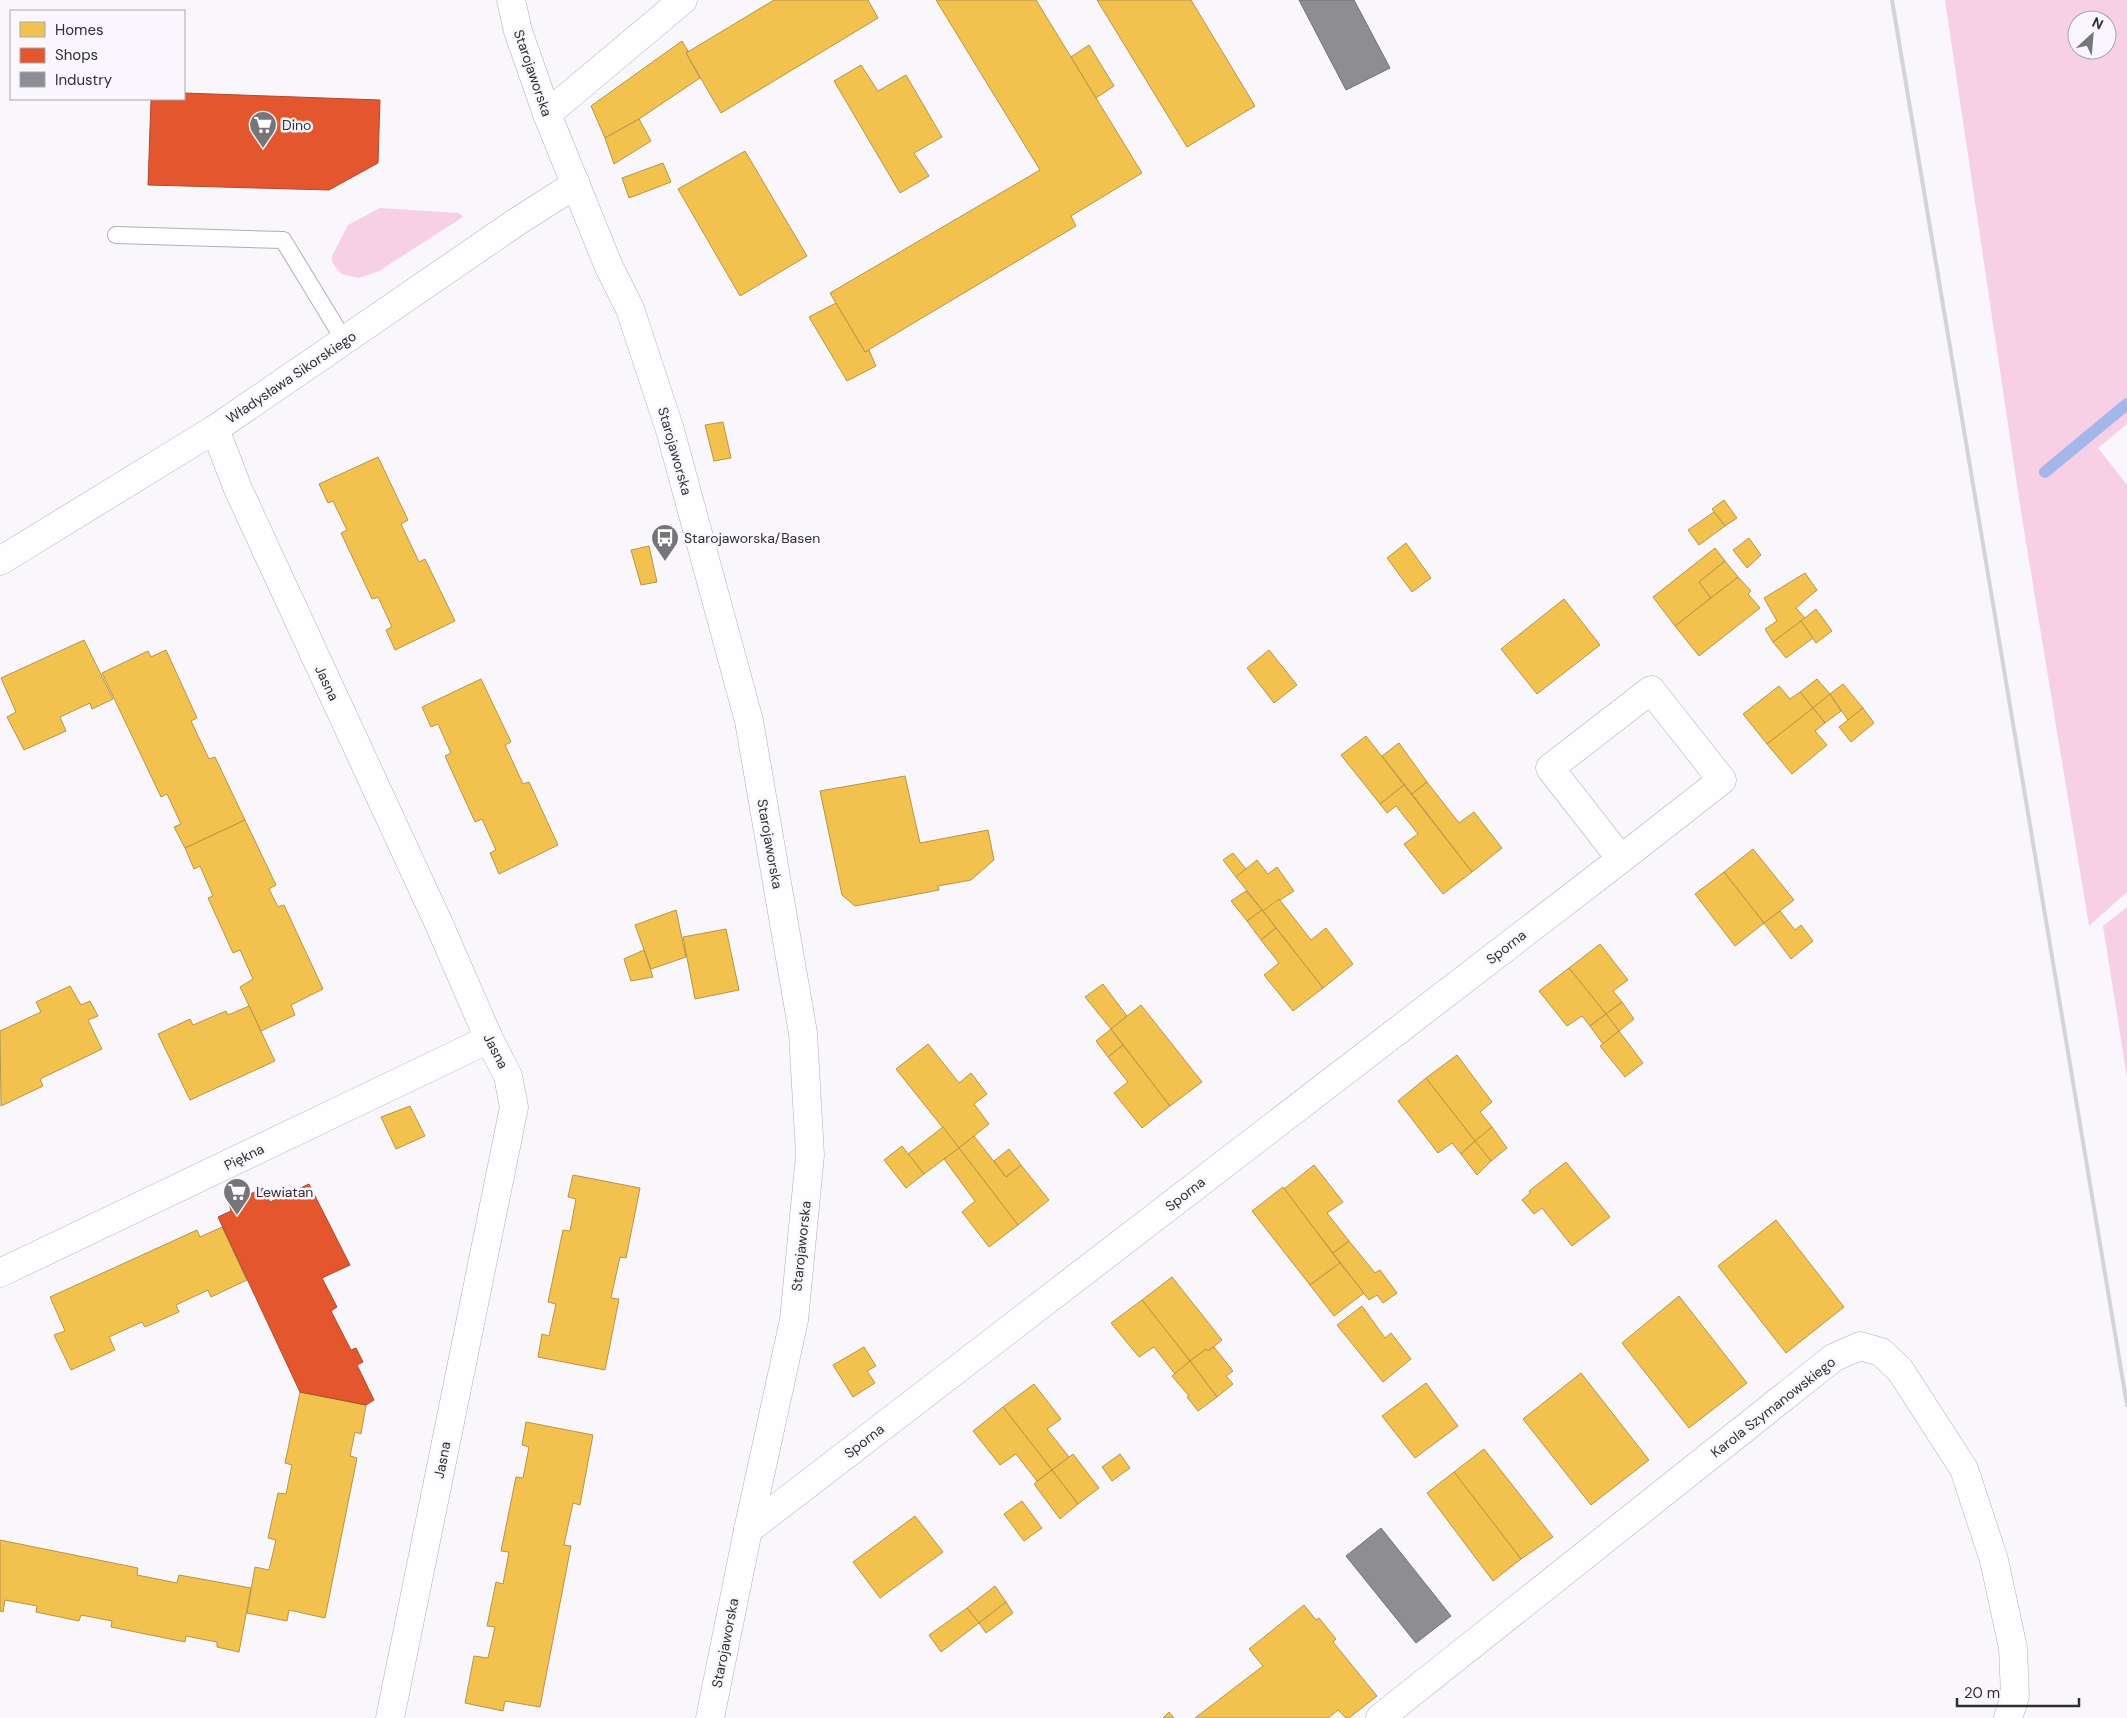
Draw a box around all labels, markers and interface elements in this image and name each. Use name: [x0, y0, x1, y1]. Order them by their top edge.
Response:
legend: [10, 10, 185, 100]
north arrow: [2067, 10, 2117, 60]
text: N: [2089, 13, 2106, 34]
text: Homes: [55, 20, 104, 40]
street label: Starojaworska: [510, 27, 556, 119]
text: Shops: [55, 45, 98, 65]
text: Industry: [55, 70, 113, 90]
supermarket icon: Dino: [248, 110, 278, 149]
place label: Dino: [282, 116, 311, 134]
street label: Władysława Sikorskiego: [222, 327, 360, 427]
street label: Starojaworska: [654, 405, 696, 497]
bus stop icon: Starojaworska/Basen: [650, 523, 680, 562]
place label: Starojaworska/Basen: [684, 529, 820, 547]
street label: Jasna: [311, 662, 343, 704]
street label: Starojaworska: [753, 798, 787, 890]
street label: Sporna: [1482, 926, 1530, 968]
street label: Jasna: [480, 1030, 512, 1072]
street label: Piękna: [221, 1140, 267, 1174]
street label: Sporna: [1161, 1173, 1209, 1215]
supermarket icon: Lewiatan: [222, 1177, 252, 1216]
place label: Lewiatan: [256, 1183, 313, 1201]
street label: Starojaworska: [787, 1200, 815, 1292]
street label: Karola Szymanowskiego: [1707, 1353, 1839, 1461]
street label: Sporna: [840, 1420, 888, 1462]
street label: Jasna: [430, 1440, 454, 1480]
street label: Starojaworska: [707, 1597, 743, 1689]
scale bar: [1957, 1676, 2080, 1708]
text: 20 m: [1964, 1683, 2000, 1703]

